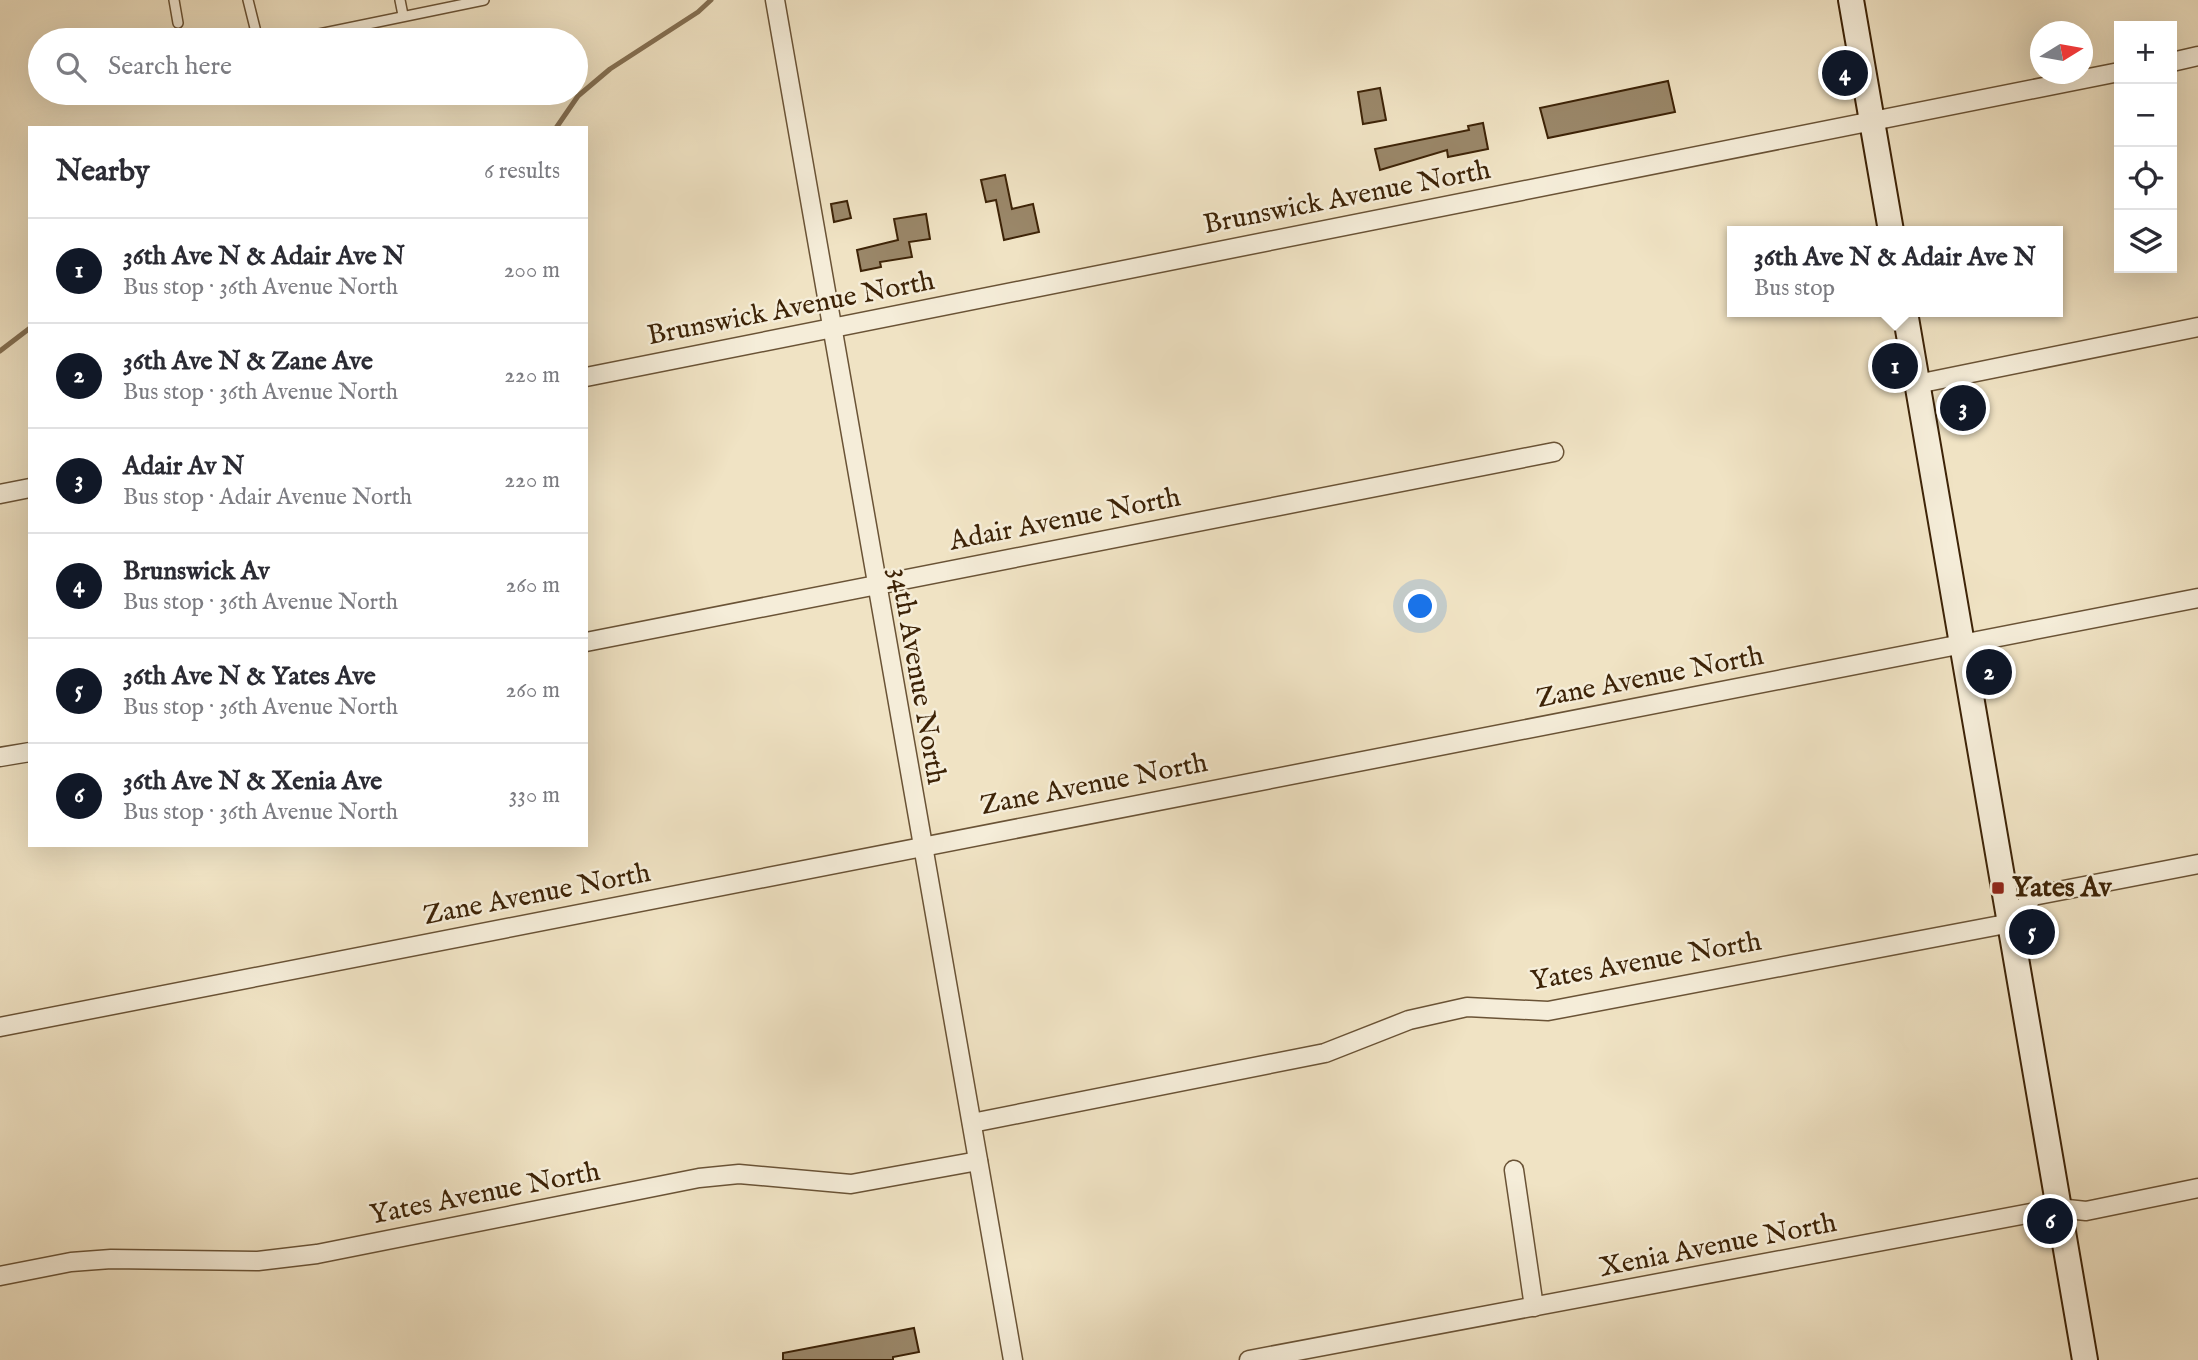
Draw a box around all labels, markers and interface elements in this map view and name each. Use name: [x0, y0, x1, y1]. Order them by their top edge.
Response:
north arrow: [2030, 21, 2093, 84]
map controls: [2114, 21, 2177, 273]
button: +: [2114, 21, 2177, 84]
search box: [28, 28, 588, 105]
pin: 4: [1822, 47, 1868, 99]
icon: search: [52, 48, 90, 86]
text: Search here: [108, 50, 232, 83]
button: −: [2114, 84, 2177, 147]
button: locate: [2114, 147, 2177, 210]
text: Nearby: [56, 153, 149, 191]
street label: Brunswick Avenue North: [1200, 153, 1494, 243]
text: 6 results: [484, 157, 560, 186]
button: layers: [2114, 210, 2177, 273]
popup: [1727, 226, 2063, 317]
text: 36th Ave N & Adair Ave N: [123, 240, 405, 273]
text: 36th Ave N & Adair Ave N: [1754, 241, 2036, 274]
text: 1: [75, 256, 83, 285]
text: 200 m: [504, 256, 560, 285]
street label: Brunswick Avenue North: [644, 264, 938, 354]
text: Bus stop · 36th Avenue North: [123, 273, 398, 302]
text: Bus stop: [1754, 274, 1835, 303]
pin: 1: [1872, 340, 1918, 392]
text: 36th Ave N & Zane Ave: [123, 345, 373, 378]
text: 2: [74, 361, 84, 390]
text: 220 m: [504, 361, 560, 390]
text: Bus stop · 36th Avenue North: [123, 378, 398, 407]
pin: 3: [1940, 382, 1986, 434]
text: Adair Av N: [123, 450, 245, 483]
text: 3: [75, 466, 83, 495]
text: 220 m: [504, 466, 560, 495]
street label: Adair Avenue North: [945, 480, 1184, 560]
text: Bus stop · Adair Avenue North: [123, 483, 412, 512]
text: Brunswick Av: [123, 555, 269, 588]
street label: 34th Avenue North: [881, 565, 953, 787]
text: 4: [73, 571, 85, 600]
text: 260 m: [505, 571, 560, 600]
text: Bus stop · 36th Avenue North: [123, 588, 398, 617]
your location: [1403, 589, 1437, 623]
street label: Zane Avenue North: [1534, 639, 1767, 717]
pin: 2: [1966, 646, 2012, 698]
text: 36th Ave N & Yates Ave: [123, 660, 376, 693]
text: 5: [75, 676, 83, 705]
text: 260 m: [505, 676, 560, 705]
text: Bus stop · 36th Avenue North: [123, 693, 398, 722]
street label: Zane Avenue North: [978, 746, 1211, 824]
text: 36th Ave N & Xenia Ave: [123, 765, 382, 798]
text: 6: [74, 781, 84, 810]
text: 330 m: [509, 781, 560, 810]
text: Bus stop · 36th Avenue North: [123, 798, 398, 827]
street label: Zane Avenue North: [421, 856, 654, 934]
place label: Yates Av: [2012, 871, 2113, 906]
marker: Yates Av: [1990, 880, 2006, 896]
pin: 5: [2009, 906, 2055, 958]
street label: Yates Avenue North: [1528, 924, 1764, 1000]
street label: Yates Avenue North: [367, 1155, 603, 1233]
pin: 6: [2027, 1195, 2073, 1247]
street label: Xenia Avenue North: [1597, 1206, 1840, 1286]

